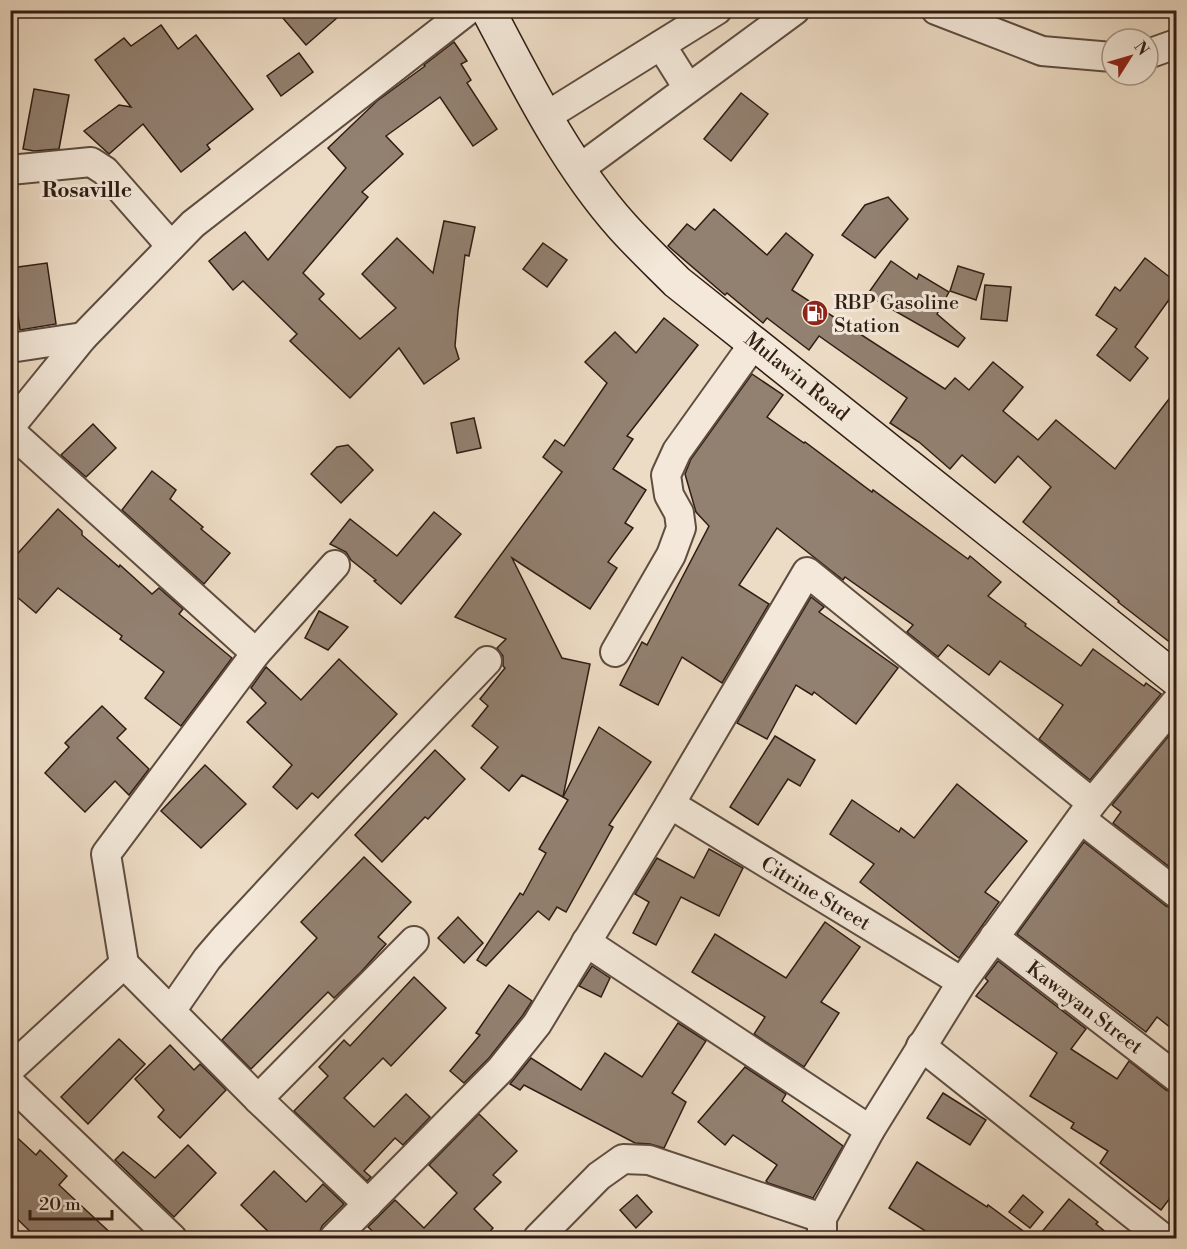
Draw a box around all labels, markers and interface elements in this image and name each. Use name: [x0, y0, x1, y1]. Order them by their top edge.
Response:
north arrow: [1100, 27, 1160, 87]
text: N: [1129, 38, 1153, 60]
district label: Rosaville: [42, 178, 132, 204]
place label: RBP Gasoline Station: [834, 291, 959, 339]
fuel station icon: RBP Gasoline Station: [800, 298, 830, 328]
street label: Mulawin Road: [739, 327, 854, 427]
street label: Citrine Street: [756, 852, 875, 937]
street label: Kawayan Street: [1021, 956, 1147, 1060]
scale bar: [30, 1183, 112, 1221]
text: 20 m: [39, 1193, 81, 1216]

